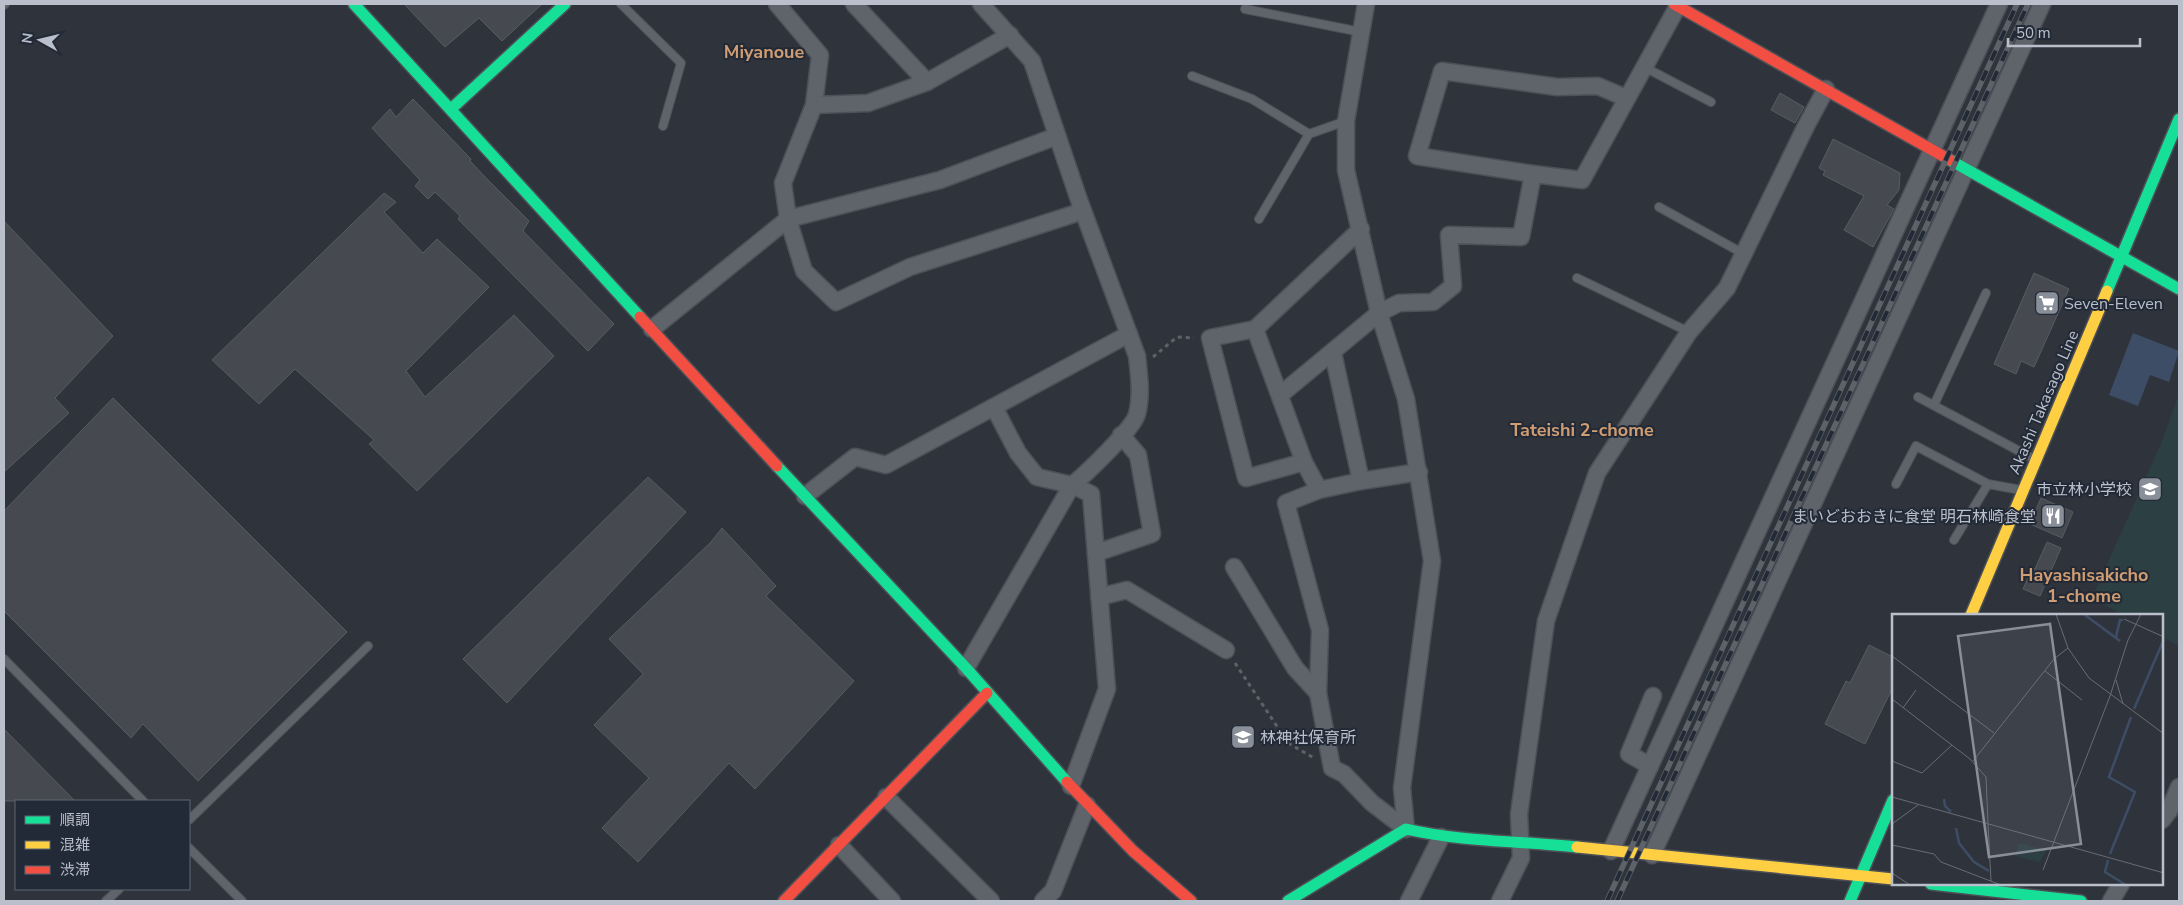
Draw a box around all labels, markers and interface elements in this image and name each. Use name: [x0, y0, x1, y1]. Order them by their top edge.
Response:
north arrow: [15, 15, 65, 65]
scale bar: [2008, 15, 2140, 47]
text: 50 m: [2016, 23, 2051, 43]
text: N: [17, 32, 38, 45]
district label: Miyanoue: [724, 40, 804, 64]
supermarket icon: Seven-Eleven: [2034, 290, 2060, 316]
place label: Seven-Eleven: [2064, 293, 2163, 315]
street label: Akashi Takasago Line: [2004, 327, 2084, 478]
district label: Tateishi 2-chome: [1510, 418, 1654, 442]
school or university icon: 市立林小学校: [2137, 476, 2163, 502]
place label: 市立林小学校: [2036, 479, 2132, 501]
restaurant icon: まいどおおきに食堂 明石林崎食堂: [2040, 503, 2066, 529]
place label: まいどおおきに食堂 明石林崎食堂: [1792, 506, 2036, 528]
district label: Hayashisakicho 1-chome: [2020, 563, 2148, 608]
inset map: [1892, 614, 2163, 885]
school or university icon: 林神社保育所: [1230, 724, 1256, 750]
place label: 林神社保育所: [1260, 727, 1356, 749]
legend: [15, 800, 190, 890]
text: 順調: [60, 810, 90, 830]
text: 混雑: [60, 835, 90, 855]
text: 渋滞: [60, 860, 90, 880]

